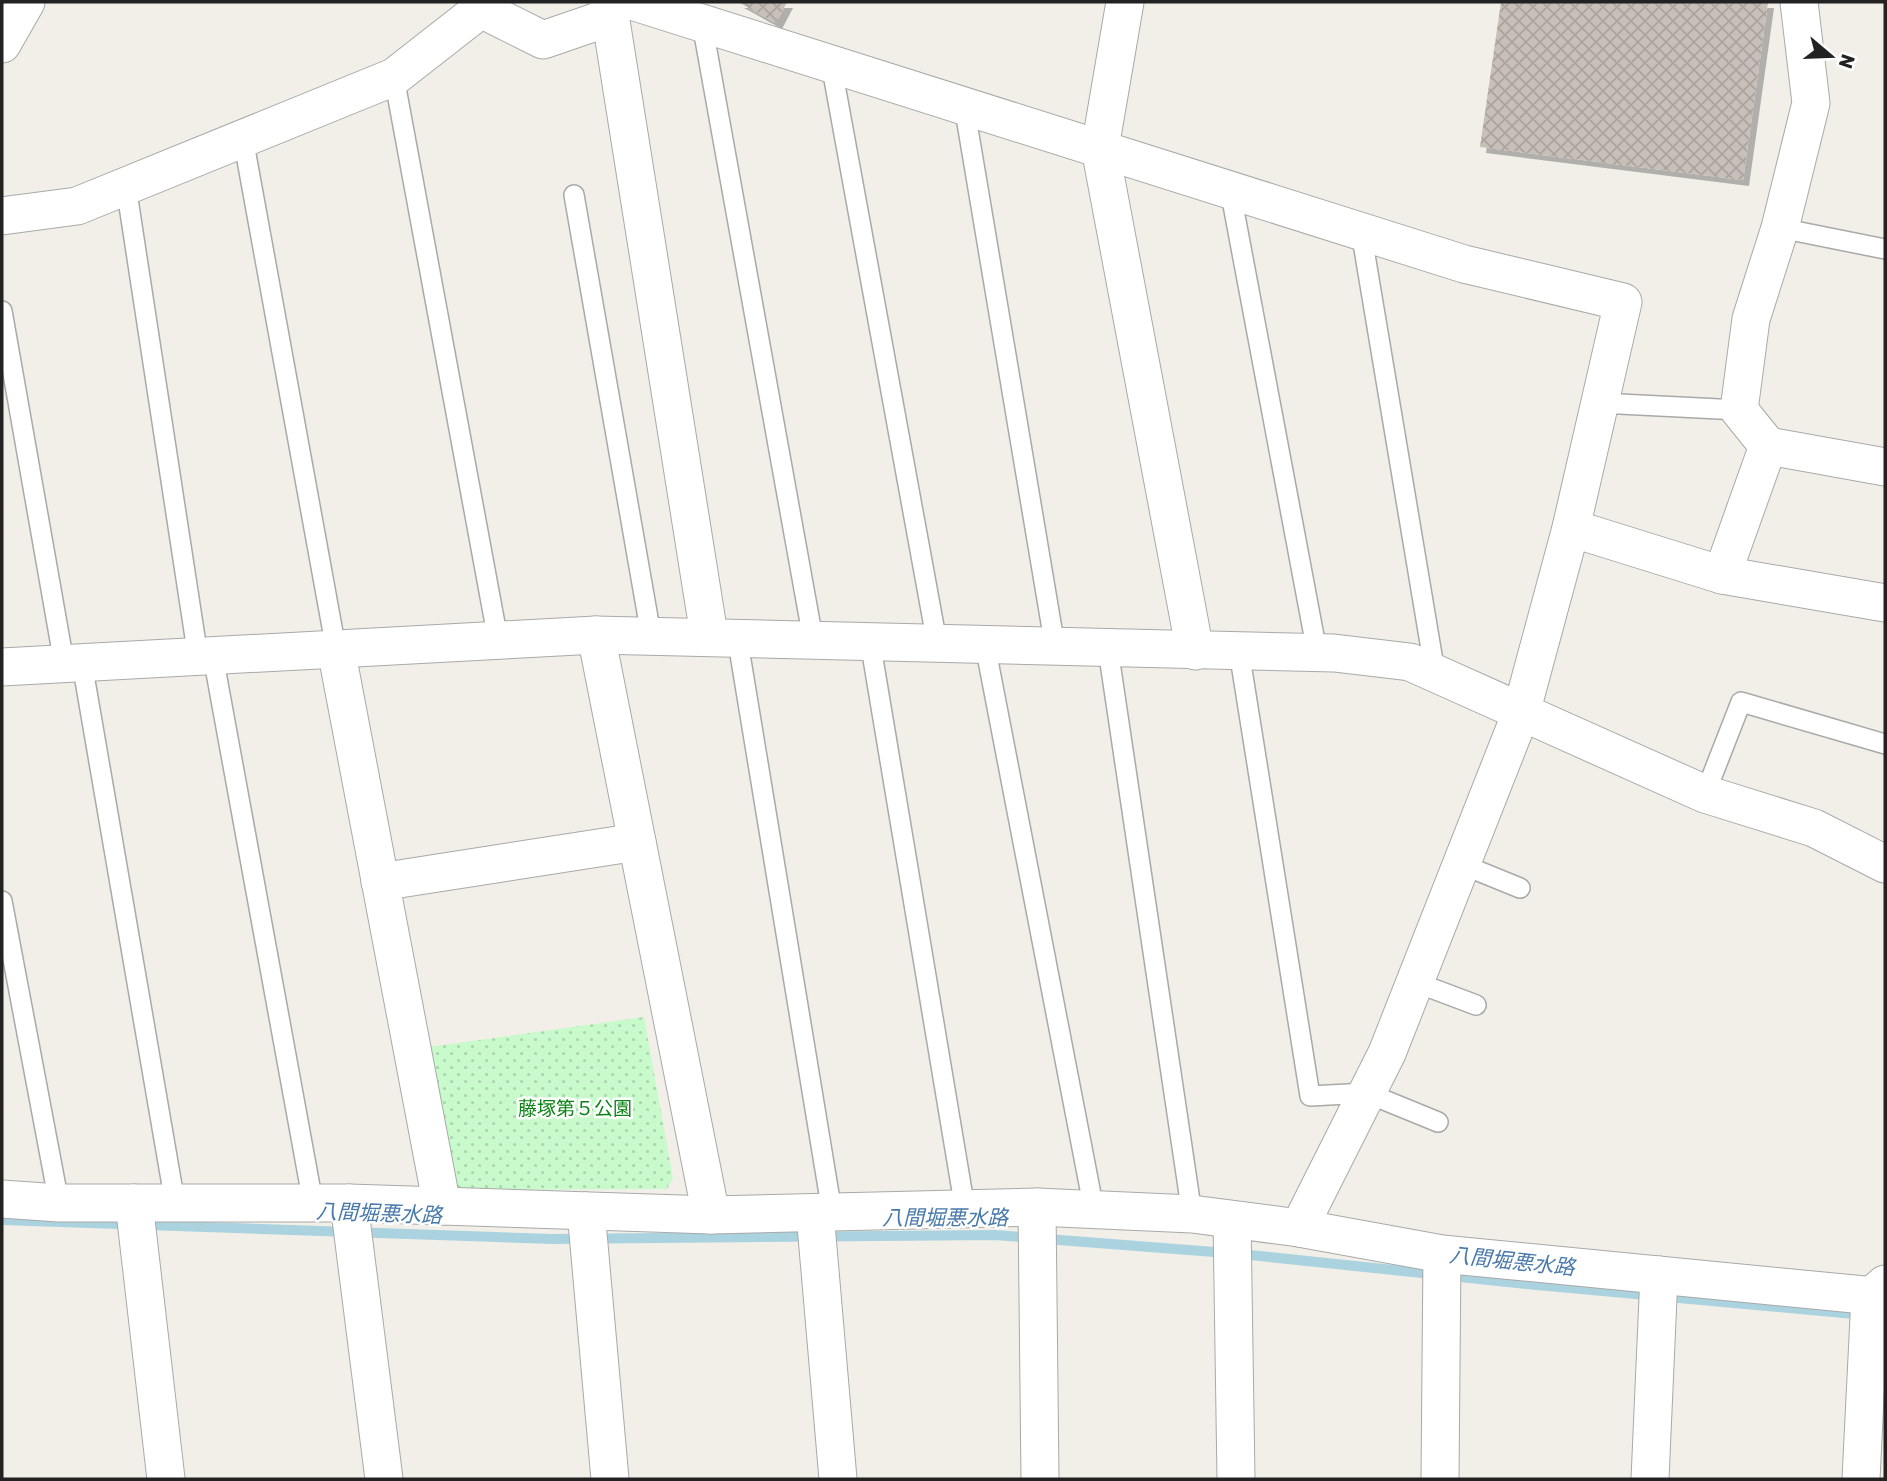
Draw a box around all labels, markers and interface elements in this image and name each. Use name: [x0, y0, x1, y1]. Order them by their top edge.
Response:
north arrow: [1796, 21, 1866, 91]
text: N: [1834, 51, 1860, 72]
park label: 藤塚第５公園: [518, 1097, 632, 1120]
water label: 八間堀悪水路: [316, 1198, 444, 1228]
water label: 八間堀悪水路: [882, 1205, 1010, 1230]
water label: 八間堀悪水路: [1448, 1242, 1578, 1280]

